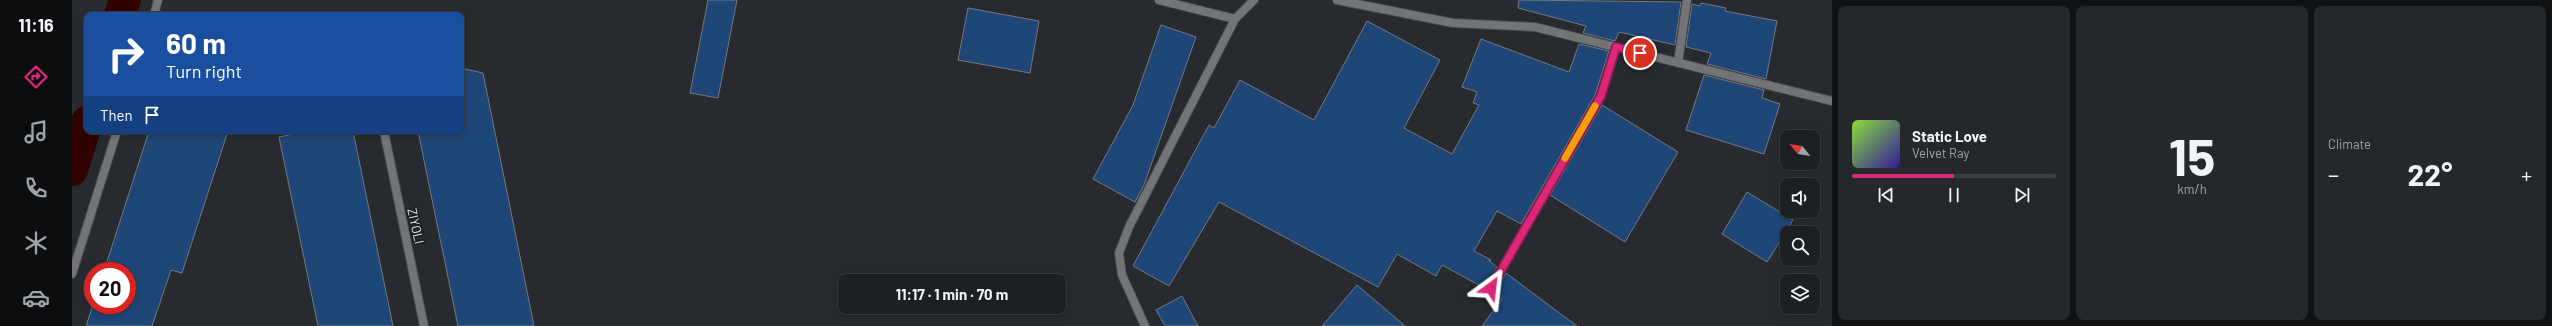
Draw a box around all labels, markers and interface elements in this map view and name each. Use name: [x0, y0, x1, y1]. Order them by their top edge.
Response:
text: 11:16: [18, 14, 54, 36]
text: 60 m: [166, 26, 226, 60]
icon: right: [100, 28, 152, 80]
pin: [1623, 36, 1657, 70]
icon: arrive: [1629, 42, 1651, 64]
text: Turn right: [166, 60, 242, 82]
icon: directions: [22, 63, 50, 91]
icon: arrive: [141, 104, 163, 126]
text: Then: [100, 106, 133, 124]
icon: music: [22, 118, 50, 146]
text: 15: [2169, 124, 2215, 186]
text: Static Love: [1912, 127, 1987, 145]
north arrow: [1780, 130, 1820, 170]
map controls: [1780, 130, 1820, 314]
text: Climate: [2328, 136, 2371, 152]
text: Velvet Ray: [1912, 145, 1970, 161]
text: 22°: [2408, 156, 2452, 192]
text: −: [2328, 161, 2339, 187]
text: +: [2521, 161, 2532, 187]
icon: phone: [22, 174, 50, 202]
button: sound: [1780, 178, 1820, 218]
text: km/h: [2177, 181, 2207, 197]
icon: previous: [1875, 184, 1897, 206]
icon: pause: [1943, 184, 1965, 206]
icon: next: [2011, 184, 2033, 206]
street label: ZIYOLI: [404, 207, 428, 245]
button: search: [1780, 226, 1820, 266]
icon: climate: [22, 229, 50, 257]
speed limit sign: 20: [84, 262, 136, 314]
position arrow: [1470, 267, 1512, 309]
button: layers: [1780, 274, 1820, 314]
icon: car: [22, 284, 50, 312]
text: 11:17 · 1 min · 70 m: [896, 285, 1008, 303]

